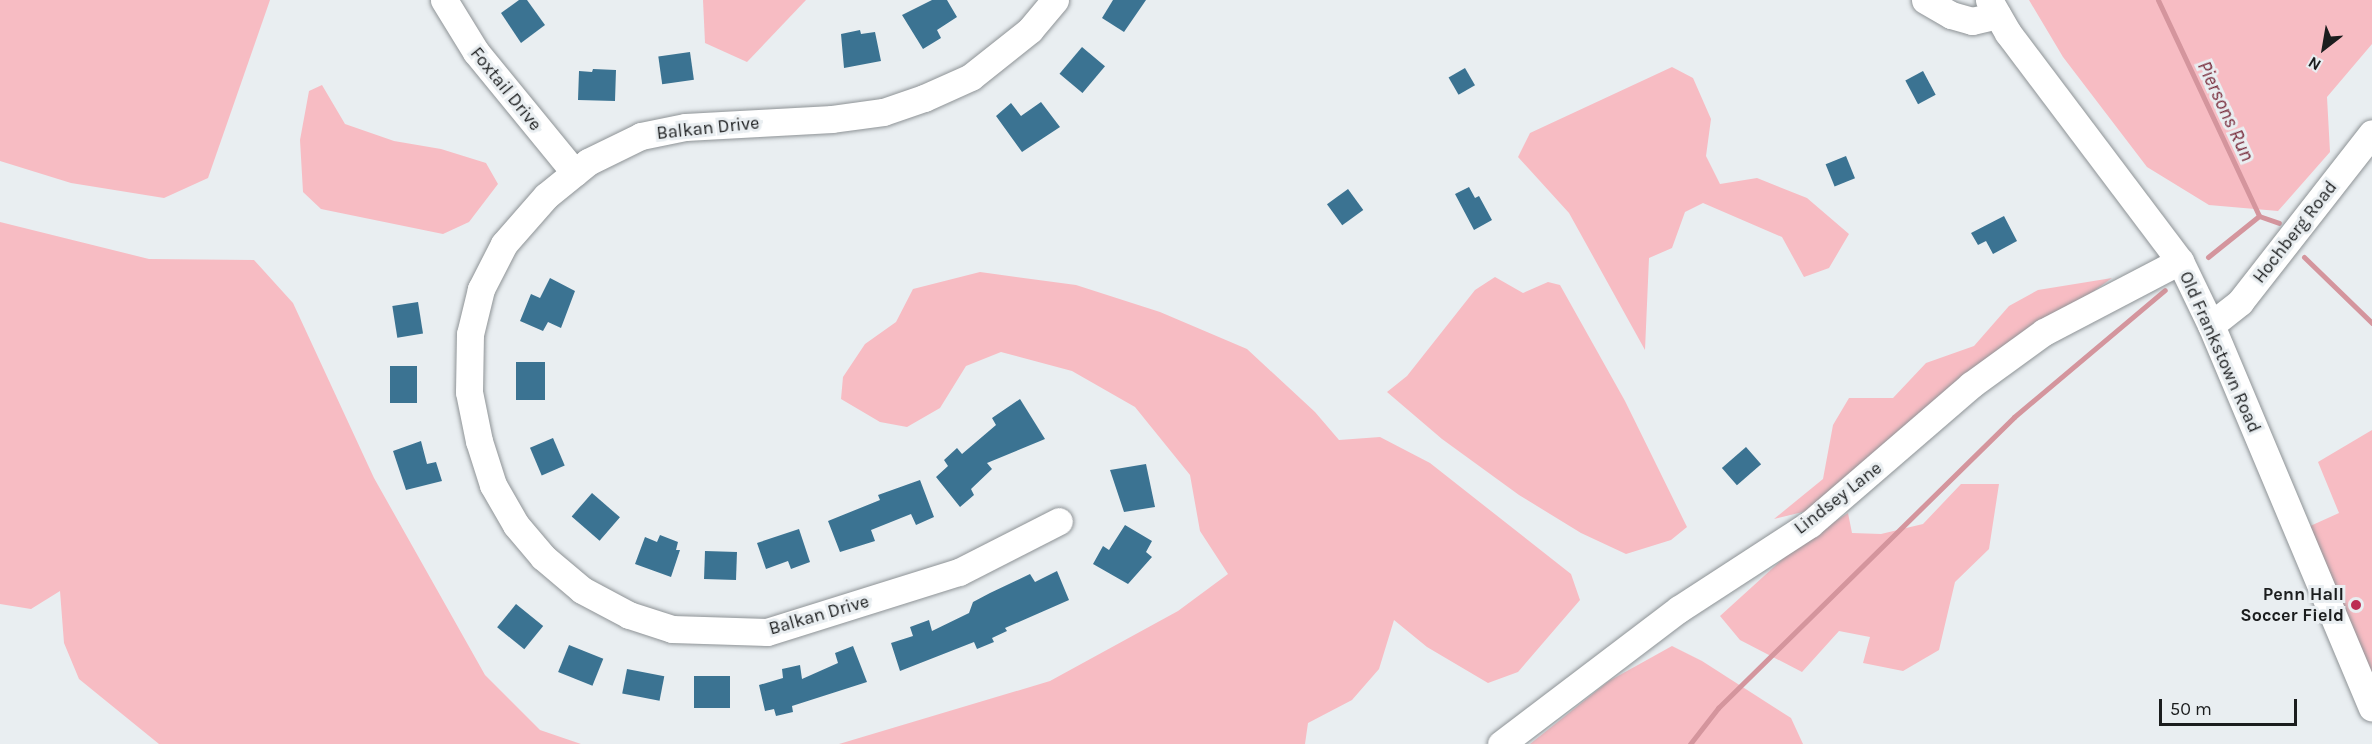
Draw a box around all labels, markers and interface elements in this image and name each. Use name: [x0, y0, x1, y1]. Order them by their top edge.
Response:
north arrow: [2294, 18, 2354, 78]
street label: Foxtail Drive: [466, 43, 546, 135]
text: N: [2305, 53, 2324, 75]
water label: Piersons Run: [2192, 57, 2260, 165]
street label: Balkan Drive: [655, 112, 761, 144]
street label: Hochberg Road: [2248, 176, 2342, 288]
street label: Old Frankstown Road: [2175, 268, 2265, 436]
street label: Lindsey Lane: [1790, 457, 1886, 539]
place label: Penn Hall Soccer Field: [2240, 584, 2344, 626]
street label: Balkan Drive: [766, 590, 872, 640]
marker: Penn Hall Soccer Field: [2349, 598, 2363, 612]
scale bar: [2162, 687, 2300, 725]
text: 50 m: [2170, 698, 2212, 720]

